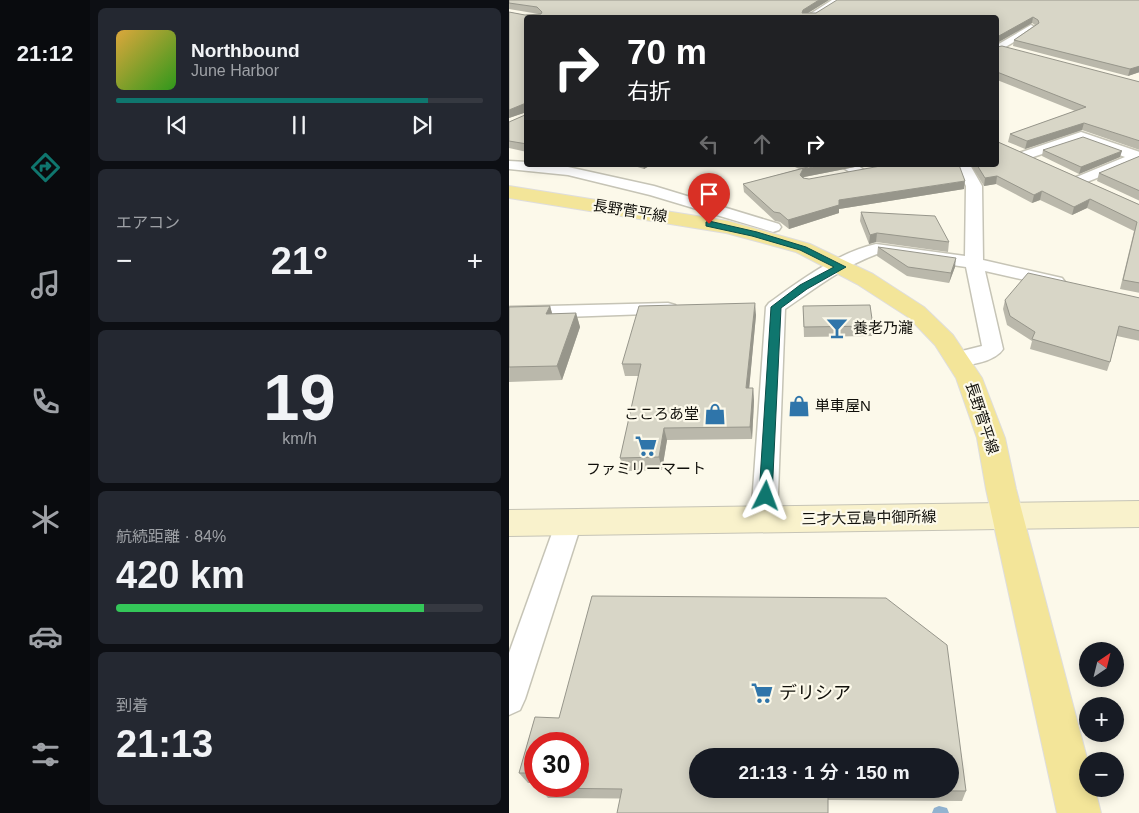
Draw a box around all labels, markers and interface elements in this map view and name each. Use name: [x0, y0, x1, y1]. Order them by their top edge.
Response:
text: 70 m: [627, 32, 707, 71]
icon: right: [544, 35, 609, 100]
text: Northbound: [191, 40, 300, 61]
text: 21:12: [17, 41, 73, 66]
text: June Harbor: [191, 62, 279, 79]
text: 右折: [627, 79, 671, 104]
icon: previous: [163, 111, 191, 139]
icon: pause: [285, 111, 313, 139]
icon: next: [408, 111, 436, 139]
icon: left: [695, 130, 723, 158]
icon: ahead: [748, 130, 776, 158]
icon: right: [801, 130, 829, 158]
icon: directions: [28, 150, 63, 185]
pin: [688, 173, 730, 224]
icon: arrive: [695, 180, 723, 208]
street label: 長野菅平線: [592, 196, 668, 225]
text: エアコン: [116, 214, 180, 231]
text: 21°: [271, 240, 328, 282]
text: −: [116, 245, 132, 276]
text: +: [467, 245, 483, 276]
icon: music: [28, 267, 63, 302]
bar icon: 養老乃瀧: [824, 315, 850, 341]
place label: 養老乃瀧: [853, 319, 913, 336]
text: 19: [263, 361, 336, 434]
street label: 長野菅平線: [963, 380, 1002, 456]
icon: phone: [28, 384, 63, 419]
shop icon: 単車屋N: [786, 393, 812, 419]
place label: 単車屋N: [815, 397, 871, 414]
shop icon: こころあ堂: [702, 401, 728, 427]
place label: こころあ堂: [624, 405, 699, 422]
text: km/h: [282, 430, 317, 447]
supermarket icon: ファミリーマート: [633, 433, 659, 459]
place label: ファミリーマート: [586, 460, 706, 477]
position arrow: [739, 469, 791, 521]
icon: climate: [28, 502, 63, 537]
street label: 三才大豆島中御所線: [801, 508, 937, 527]
text: 航続距離 · 84%: [116, 528, 226, 545]
text: 420 km: [116, 554, 245, 596]
icon: car: [28, 619, 63, 654]
north arrow: [1079, 642, 1124, 688]
map controls: [1079, 642, 1124, 797]
supermarket icon: デリシア: [749, 680, 775, 706]
place label: デリシア: [779, 683, 851, 703]
text: 到着: [116, 697, 148, 714]
button: +: [1079, 697, 1124, 742]
text: 21:13: [116, 723, 213, 765]
speed limit sign: 30: [524, 732, 589, 797]
icon: filters: [28, 737, 63, 772]
button: −: [1079, 752, 1124, 797]
text: 21:13 · 1 分 · 150 m: [738, 762, 910, 783]

